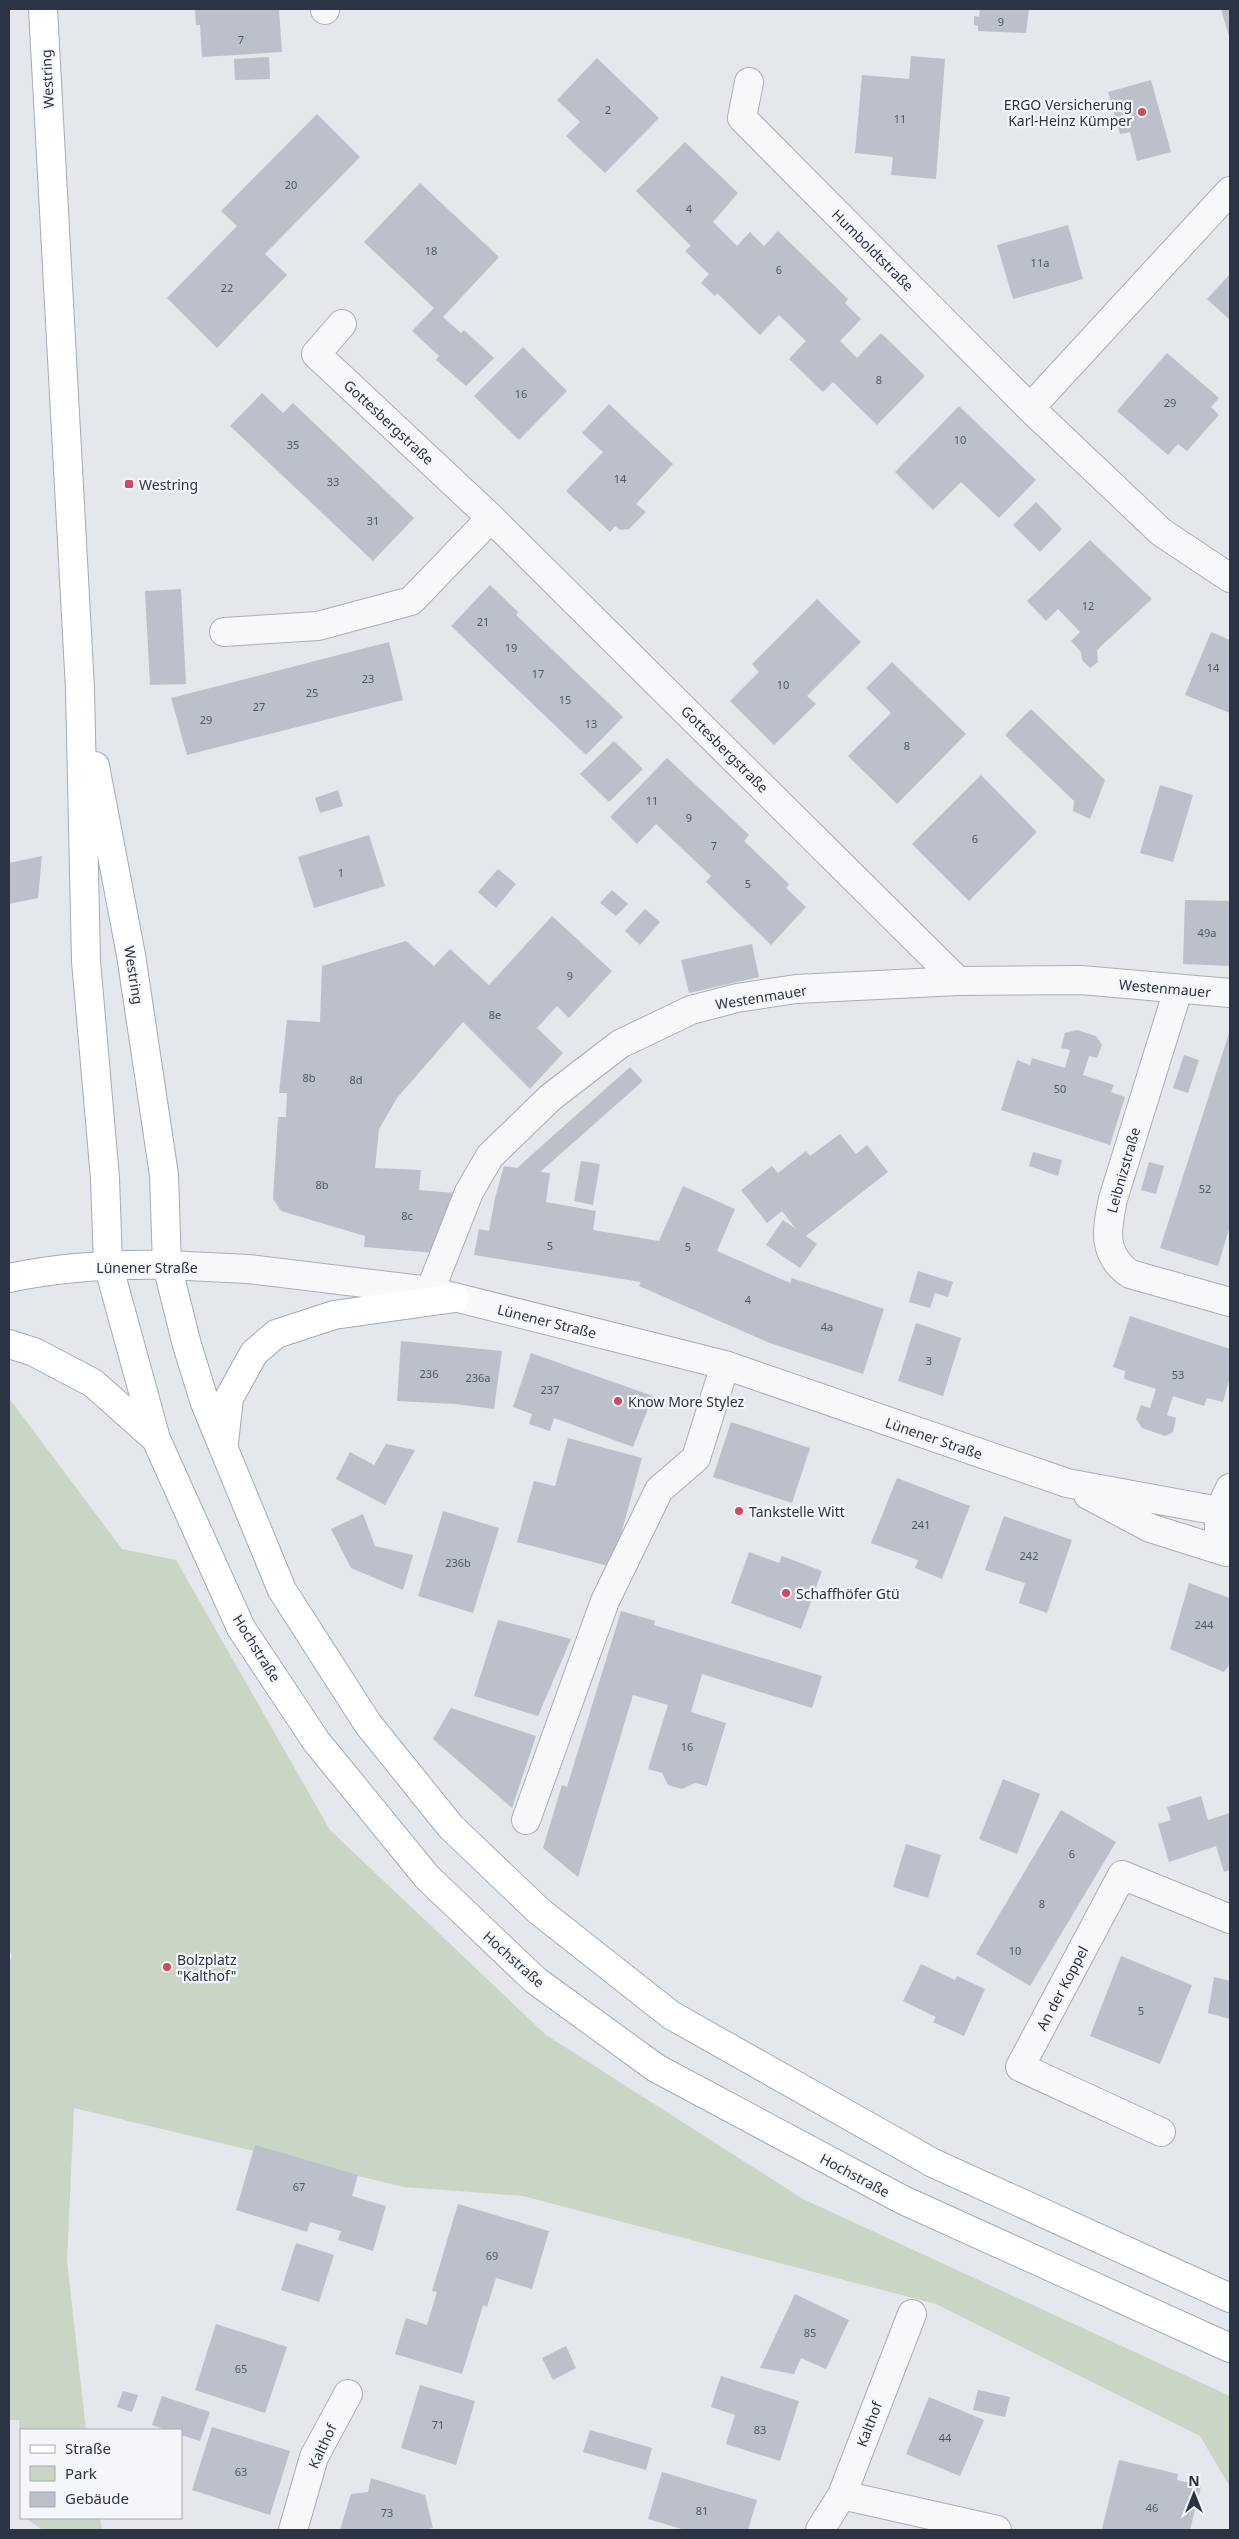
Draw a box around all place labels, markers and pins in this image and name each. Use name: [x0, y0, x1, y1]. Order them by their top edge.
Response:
place label: ERGO Versicherung Karl-Heinz Kümper: [1004, 95, 1132, 130]
marker: ERGO Versicherung Karl-Heinz Kümper: [1136, 106, 1148, 118]
place label: Westring: [139, 475, 198, 494]
marker: Westring: [123, 478, 135, 490]
place label: Know More Stylez: [628, 1392, 745, 1411]
marker: Know More Stylez: [612, 1395, 624, 1407]
place label: Tankstelle Witt: [749, 1502, 845, 1521]
marker: Tankstelle Witt: [733, 1505, 745, 1517]
place label: Schaffhöfer Gtü: [796, 1584, 900, 1603]
marker: Schaffhöfer Gtü: [780, 1587, 792, 1599]
place label: Bolzplatz "Kalthof": [177, 1950, 237, 1985]
marker: Bolzplatz "Kalthof": [161, 1961, 173, 1973]

